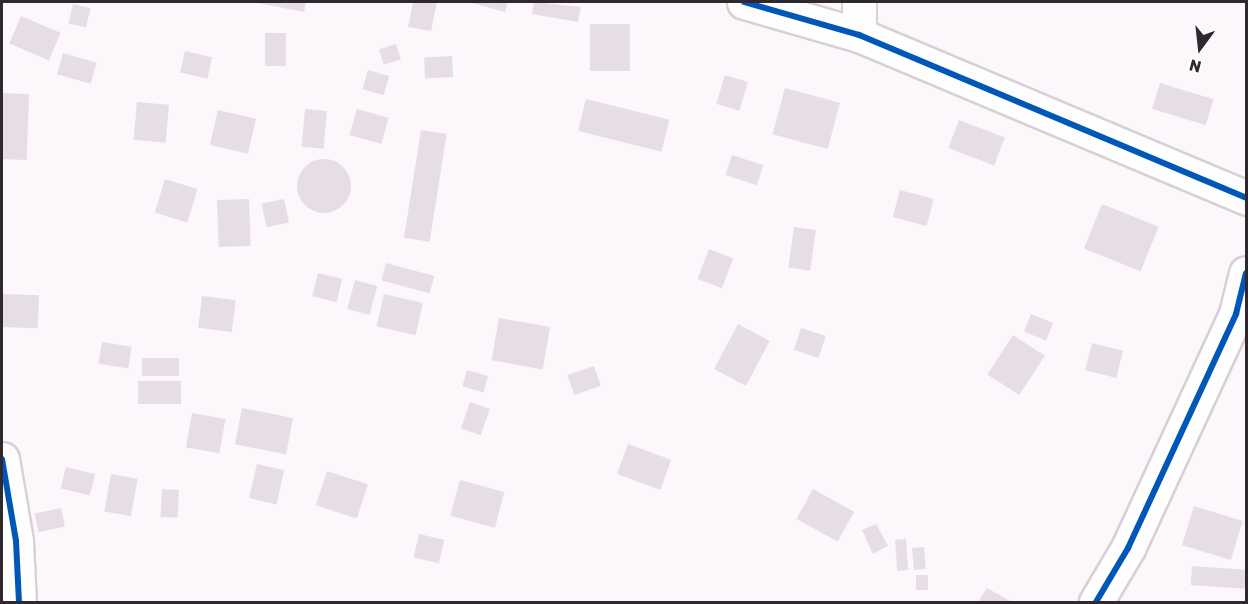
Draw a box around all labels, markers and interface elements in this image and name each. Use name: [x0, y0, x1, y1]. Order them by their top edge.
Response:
north arrow: [1170, 18, 1230, 78]
text: N: [1187, 55, 1203, 77]

